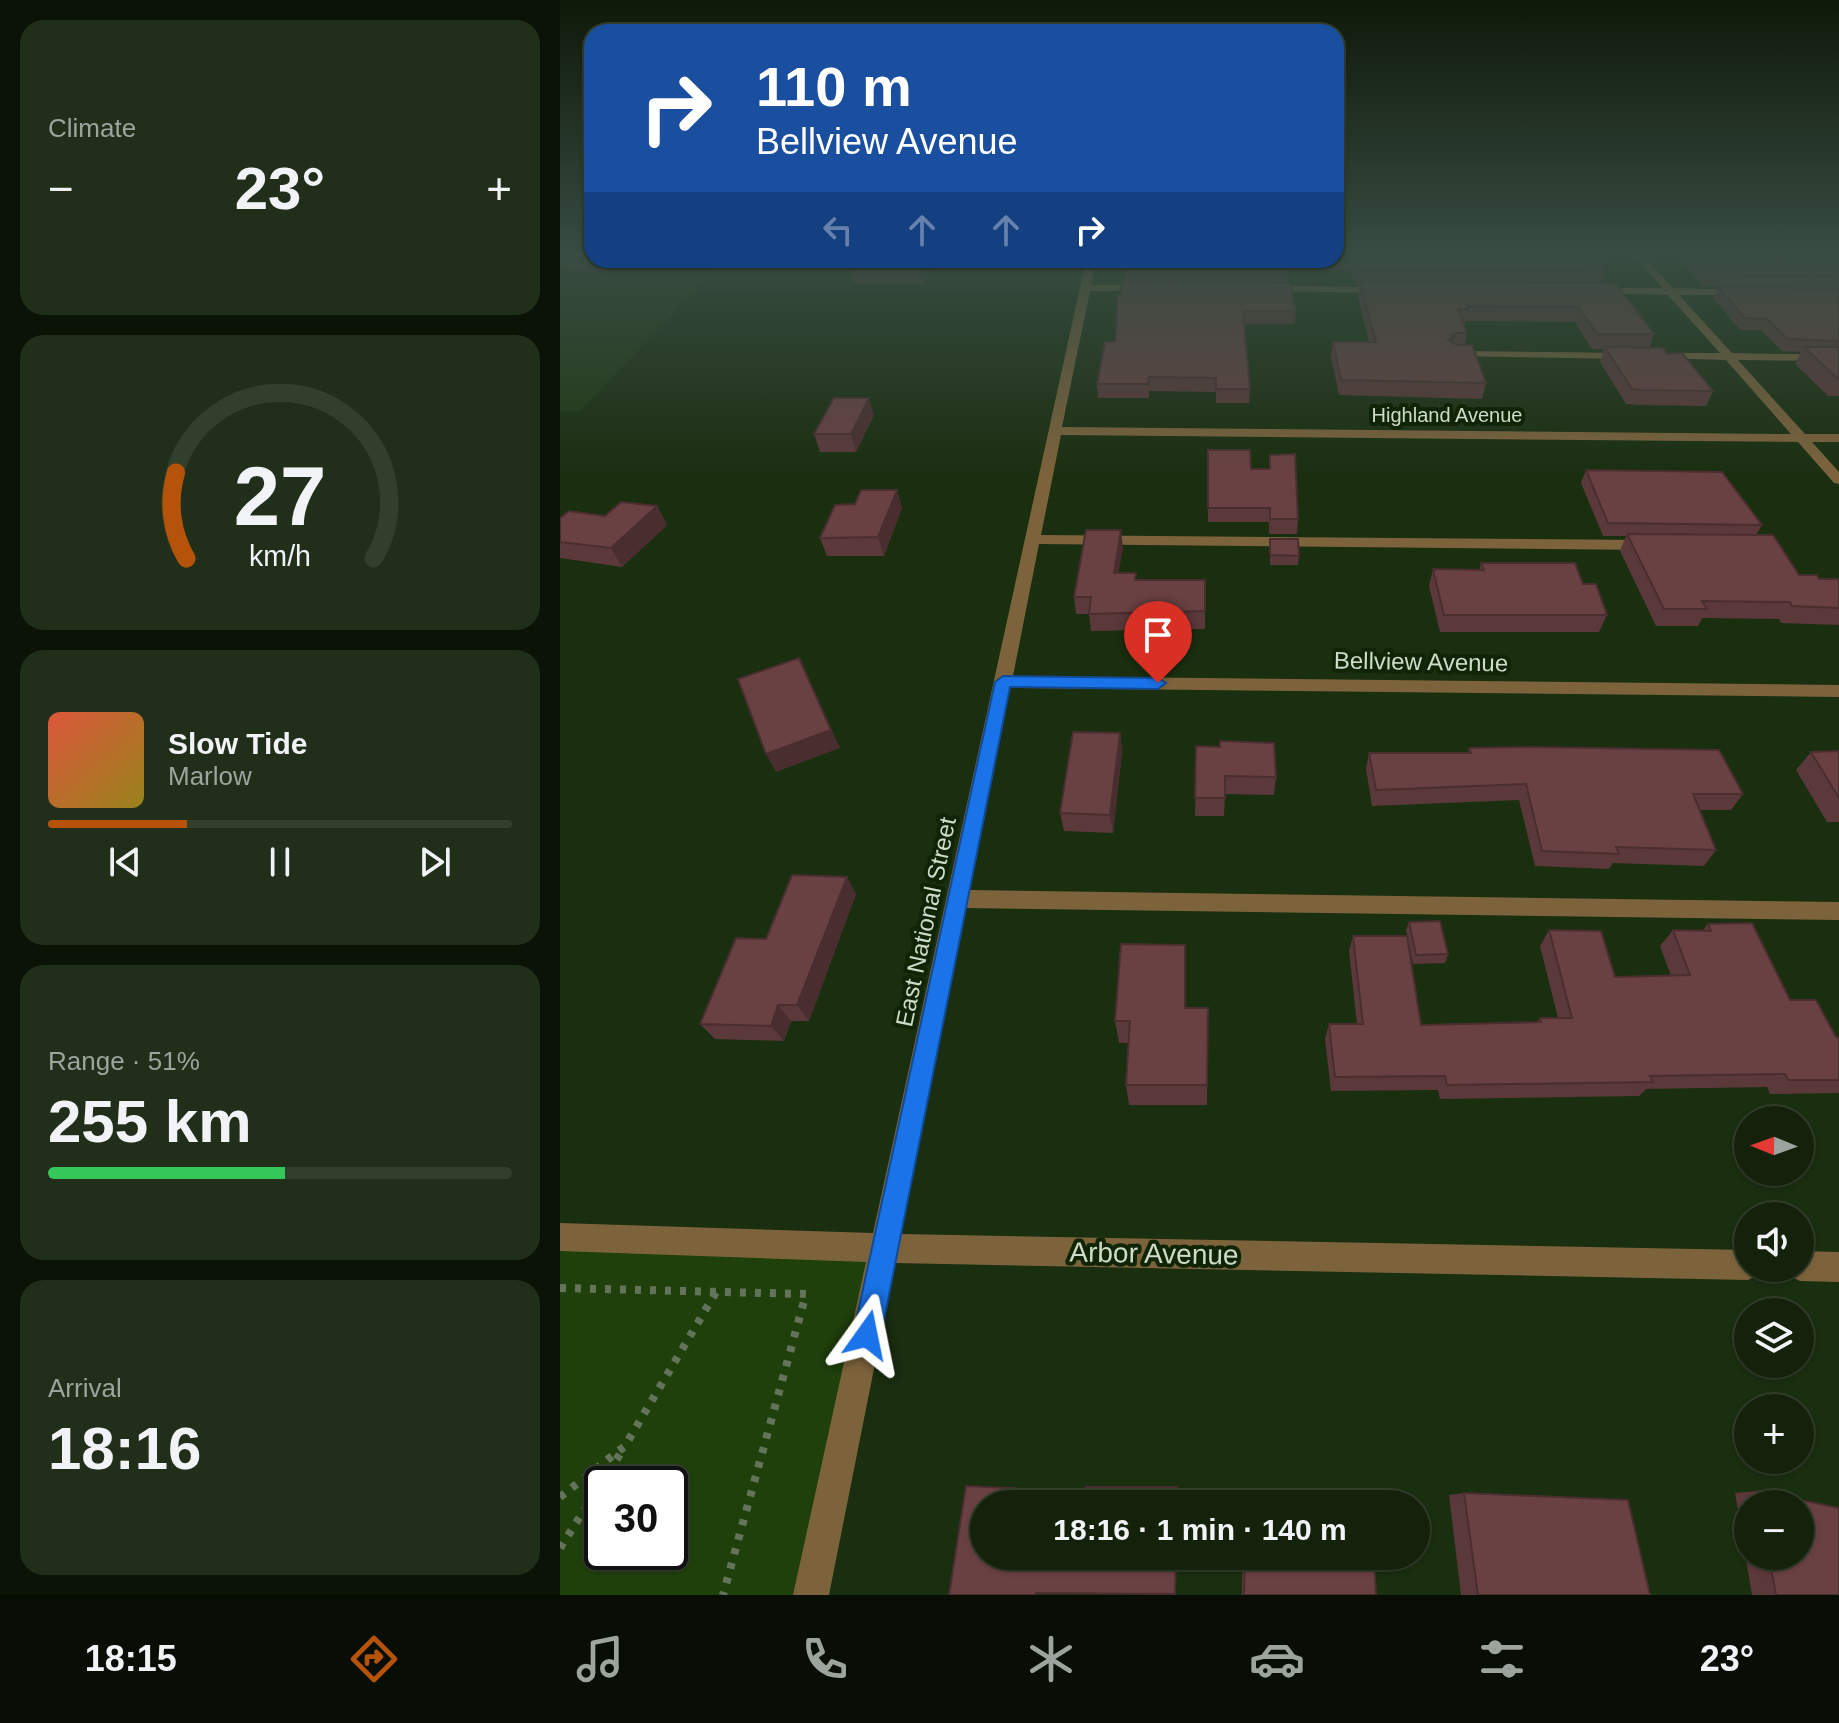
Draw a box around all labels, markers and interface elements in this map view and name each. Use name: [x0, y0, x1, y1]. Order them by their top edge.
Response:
text: 110 m: [756, 55, 912, 118]
icon: right: [624, 56, 728, 160]
text: Climate: [48, 113, 136, 143]
text: Bellview Avenue: [756, 121, 1018, 162]
text: 23°: [235, 155, 325, 222]
text: −: [48, 164, 74, 213]
text: +: [486, 164, 512, 213]
icon: left: [816, 208, 860, 252]
icon: ahead: [900, 208, 944, 252]
icon: ahead: [984, 208, 1028, 252]
icon: right: [1068, 208, 1112, 252]
street label: Highland Avenue: [1372, 404, 1522, 426]
text: 27: [234, 449, 326, 542]
text: km/h: [249, 540, 311, 572]
pin: [1124, 601, 1192, 683]
icon: arrive: [1136, 613, 1180, 657]
street label: Bellview Avenue: [1334, 646, 1508, 677]
text: Slow Tide: [168, 727, 307, 760]
text: Marlow: [168, 761, 252, 791]
street label: East National Street: [890, 814, 961, 1029]
icon: previous: [103, 840, 147, 884]
icon: pause: [258, 840, 302, 884]
icon: next: [413, 840, 457, 884]
text: Range · 51%: [48, 1046, 200, 1076]
text: 255 km: [48, 1088, 252, 1155]
north arrow: [1734, 1106, 1814, 1186]
map controls: [1734, 1106, 1814, 1570]
button: sound: [1734, 1202, 1814, 1282]
street label: Arbor Avenue: [1069, 1237, 1239, 1270]
position arrow: [825, 1293, 909, 1377]
button: layers: [1734, 1298, 1814, 1378]
text: Arrival: [48, 1373, 122, 1403]
button: +: [1734, 1394, 1814, 1474]
text: 18:16: [48, 1415, 201, 1482]
speed limit sign: 30: [584, 1466, 688, 1570]
button: −: [1734, 1490, 1814, 1570]
text: 18:16 · 1 min · 140 m: [1053, 1513, 1347, 1546]
icon: directions: [346, 1631, 402, 1687]
icon: music: [572, 1631, 628, 1687]
icon: phone: [797, 1631, 853, 1687]
icon: climate: [1023, 1631, 1079, 1687]
icon: car: [1249, 1631, 1305, 1687]
icon: filters: [1474, 1631, 1530, 1687]
text: 18:15: [85, 1638, 177, 1679]
text: 23°: [1700, 1638, 1754, 1679]

